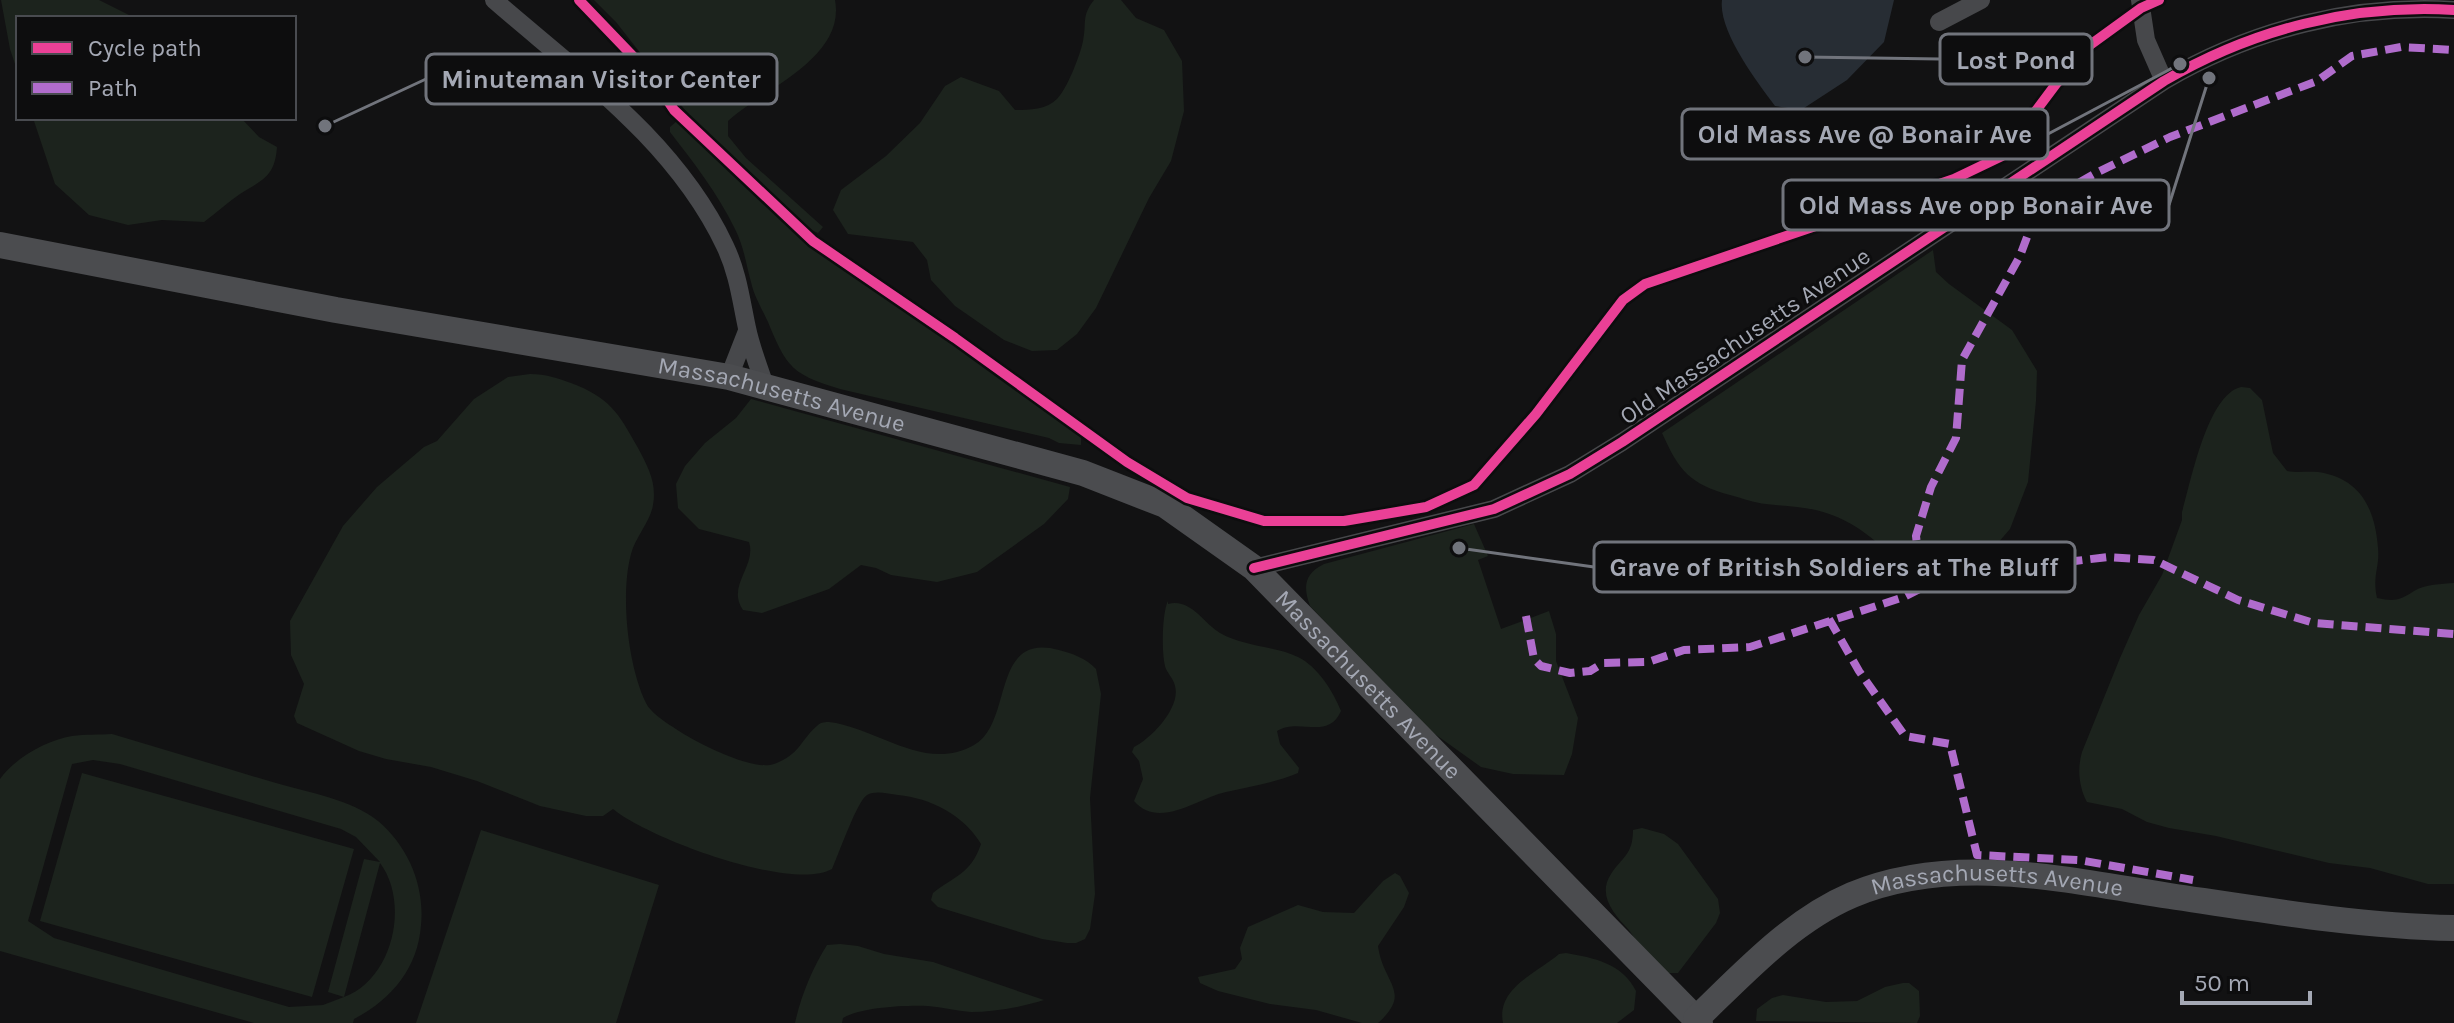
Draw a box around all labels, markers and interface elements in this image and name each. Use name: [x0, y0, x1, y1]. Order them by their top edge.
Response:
legend: [16, 16, 296, 120]
text: Cycle path: [88, 34, 202, 62]
callout: Lost Pond: [1940, 34, 2092, 84]
text: Lost Pond: [1956, 45, 2076, 76]
callout: Minuteman Visitor Center: [426, 54, 777, 104]
text: Minuteman Visitor Center: [441, 64, 761, 95]
text: Path: [88, 74, 138, 102]
callout: Old Mass Ave @ Bonair Ave: [1682, 109, 2048, 159]
text: Old Mass Ave @ Bonair Ave: [1698, 119, 2032, 150]
callout: Old Mass Ave opp Bonair Ave: [1783, 180, 2169, 230]
text: Old Mass Ave opp Bonair Ave: [1799, 190, 2153, 221]
street label: Old Massachusetts Avenue: [1615, 242, 1875, 430]
street label: Massachusetts Avenue: [656, 351, 908, 438]
callout: Grave of British Soldiers at The Bluff: [1594, 542, 2075, 592]
text: Grave of British Soldiers at The Bluff: [1609, 552, 2059, 583]
street label: Massachusetts Avenue: [1269, 584, 1467, 785]
street label: Massachusetts Avenue: [1867, 859, 2125, 902]
scale bar: [2182, 955, 2310, 1005]
text: 50 m: [2194, 969, 2250, 997]

